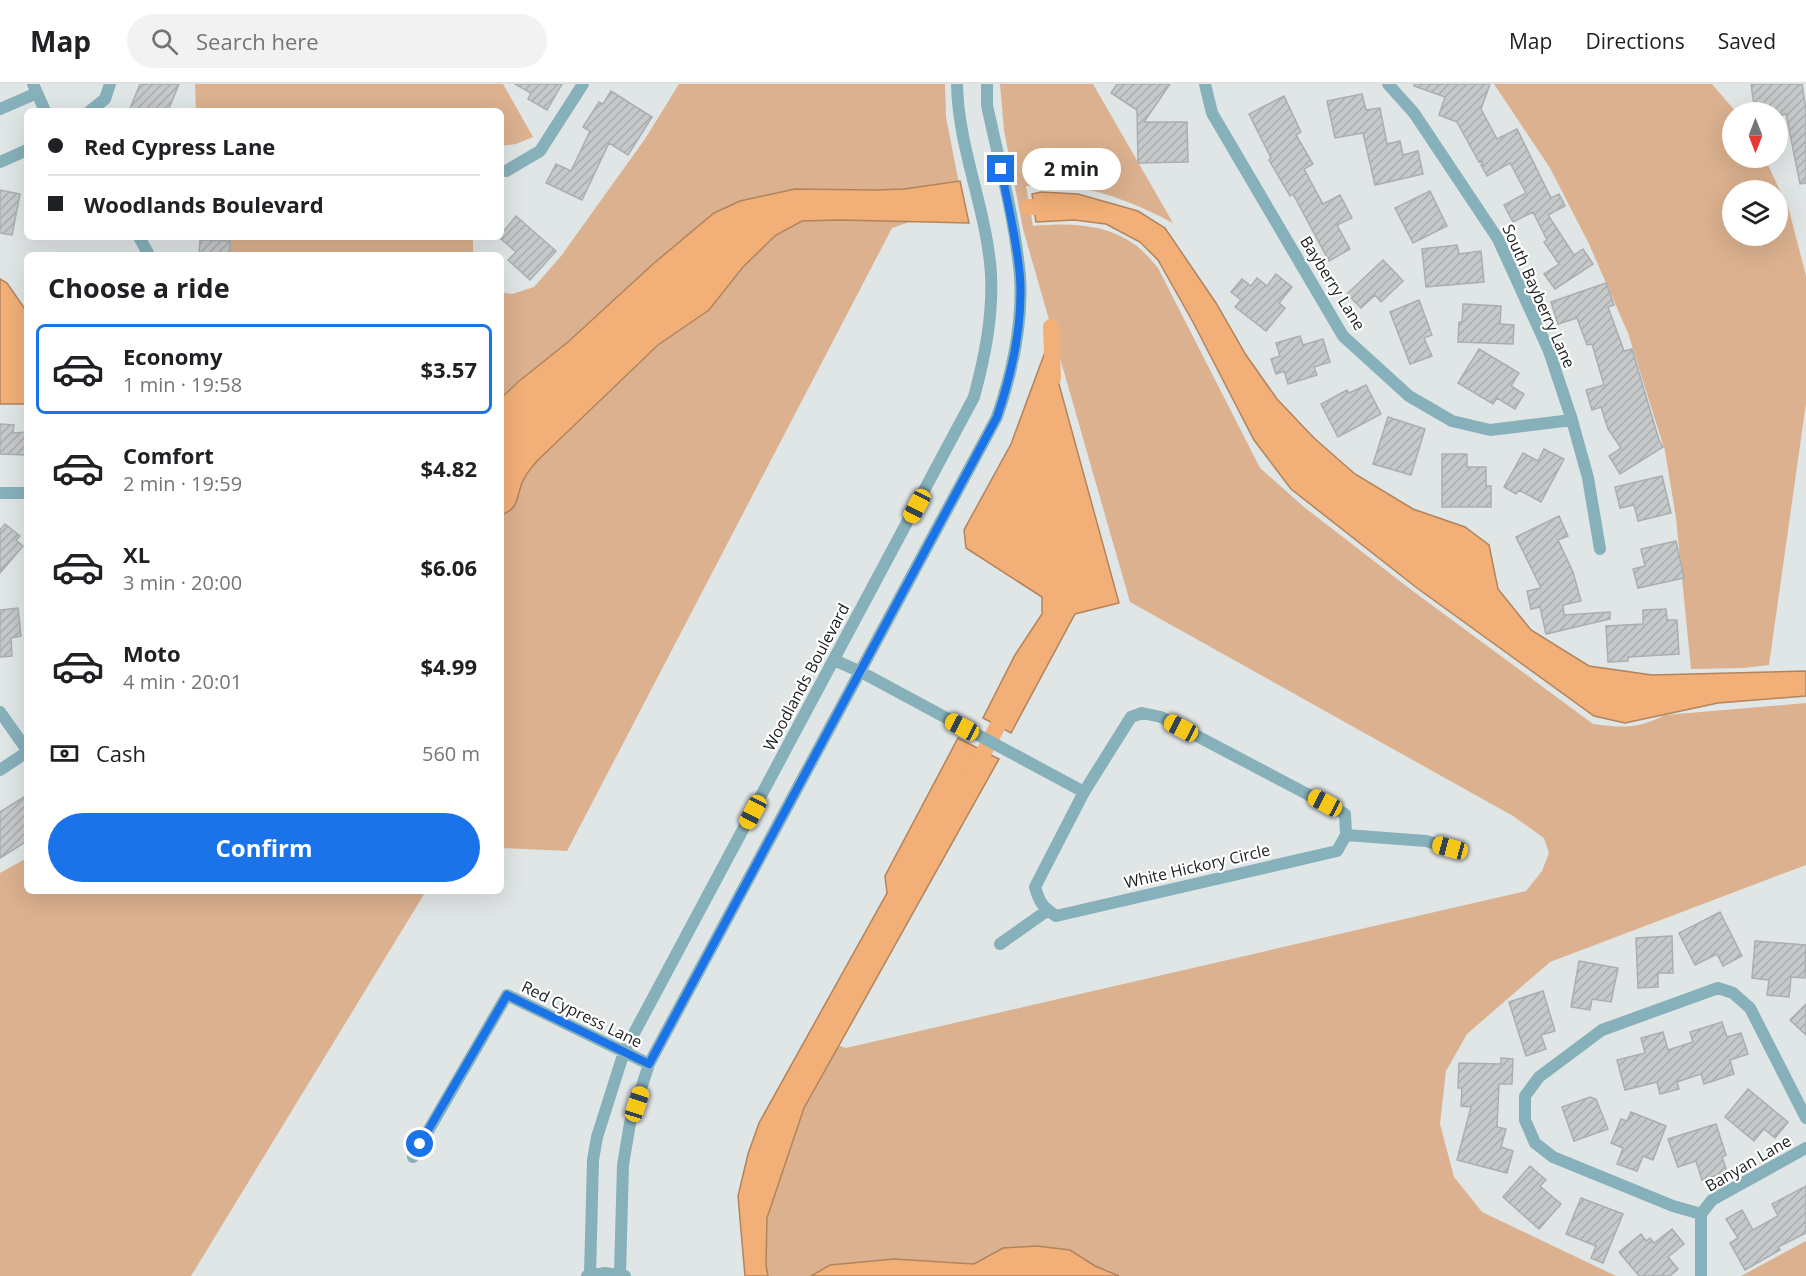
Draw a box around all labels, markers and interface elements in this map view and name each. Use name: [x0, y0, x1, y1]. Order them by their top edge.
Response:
search box: [127, 14, 547, 68]
text: Map: [30, 22, 91, 60]
icon: search: [148, 25, 181, 58]
text: Search here: [196, 26, 319, 56]
text: Map: [1509, 27, 1552, 55]
text: Directions: [1585, 27, 1685, 55]
text: Saved: [1718, 27, 1776, 55]
north arrow: [1722, 102, 1788, 168]
map controls: [1722, 102, 1788, 246]
text: Red Cypress Lane: [84, 131, 275, 161]
callout: 2 min: [1022, 148, 1121, 190]
route end: [987, 155, 1014, 182]
text: 2 min: [1044, 155, 1099, 182]
button: layers: [1722, 180, 1788, 246]
text: Woodlands Boulevard: [84, 189, 324, 219]
street label: South Bayberry Lane: [1497, 221, 1581, 371]
street label: Bayberry Lane: [1295, 232, 1371, 334]
text: Choose a ride: [48, 269, 230, 306]
text: Economy: [123, 341, 222, 371]
icon: car: [51, 342, 105, 396]
text: $3.57: [420, 354, 477, 384]
text: 1 min · 19:58: [123, 371, 242, 398]
text: Comfort: [123, 440, 214, 470]
icon: car: [51, 441, 105, 495]
text: $4.82: [420, 453, 477, 483]
text: 2 min · 19:59: [123, 470, 242, 497]
car: [901, 486, 933, 526]
text: XL: [123, 539, 150, 569]
icon: car: [51, 540, 105, 594]
text: $6.06: [420, 552, 477, 582]
text: 3 min · 20:00: [123, 569, 242, 596]
street label: Woodlands Boulevard: [758, 599, 854, 755]
text: Moto: [123, 638, 181, 668]
icon: car: [51, 639, 105, 693]
text: $4.99: [420, 651, 477, 681]
text: 4 min · 20:01: [123, 668, 242, 695]
car: [942, 711, 982, 743]
car: [1161, 712, 1201, 744]
icon: cash: [48, 737, 81, 770]
text: Cash: [96, 738, 146, 768]
text: 560 m: [422, 740, 480, 767]
car: [1305, 787, 1345, 819]
car: [737, 792, 769, 832]
button: Confirm: [48, 813, 480, 882]
car: [1430, 835, 1470, 861]
street label: White Hickory Circle: [1122, 839, 1272, 893]
street label: Red Cypress Lane: [518, 975, 646, 1053]
car: [623, 1084, 651, 1124]
street label: Banyan Lane: [1701, 1129, 1795, 1197]
route start: [406, 1130, 433, 1157]

